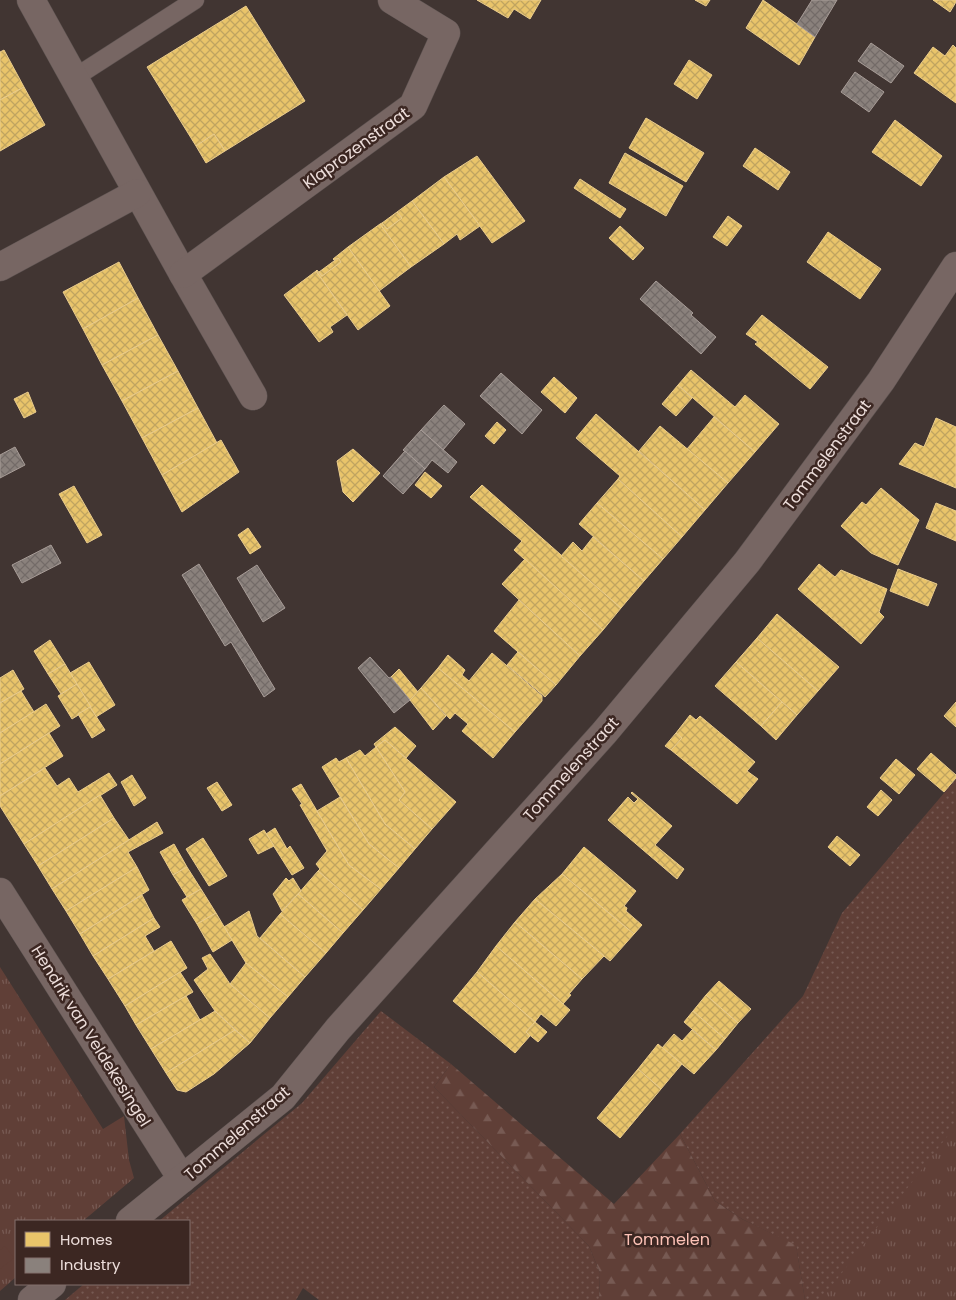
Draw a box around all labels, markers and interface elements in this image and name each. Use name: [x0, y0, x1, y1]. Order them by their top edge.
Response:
street label: Klaprozenstraat: [298, 101, 414, 194]
street label: Tommelenstraat: [778, 395, 876, 515]
street label: Tommelenstraat: [518, 712, 624, 826]
street label: Hendrik van Veldekesingel: [26, 941, 156, 1131]
street label: Tommelenstraat: [179, 1080, 295, 1185]
legend: [15, 1220, 190, 1285]
park label: Tommelen: [624, 1228, 710, 1251]
text: Homes: [60, 1229, 113, 1250]
text: Industry: [60, 1254, 121, 1275]

